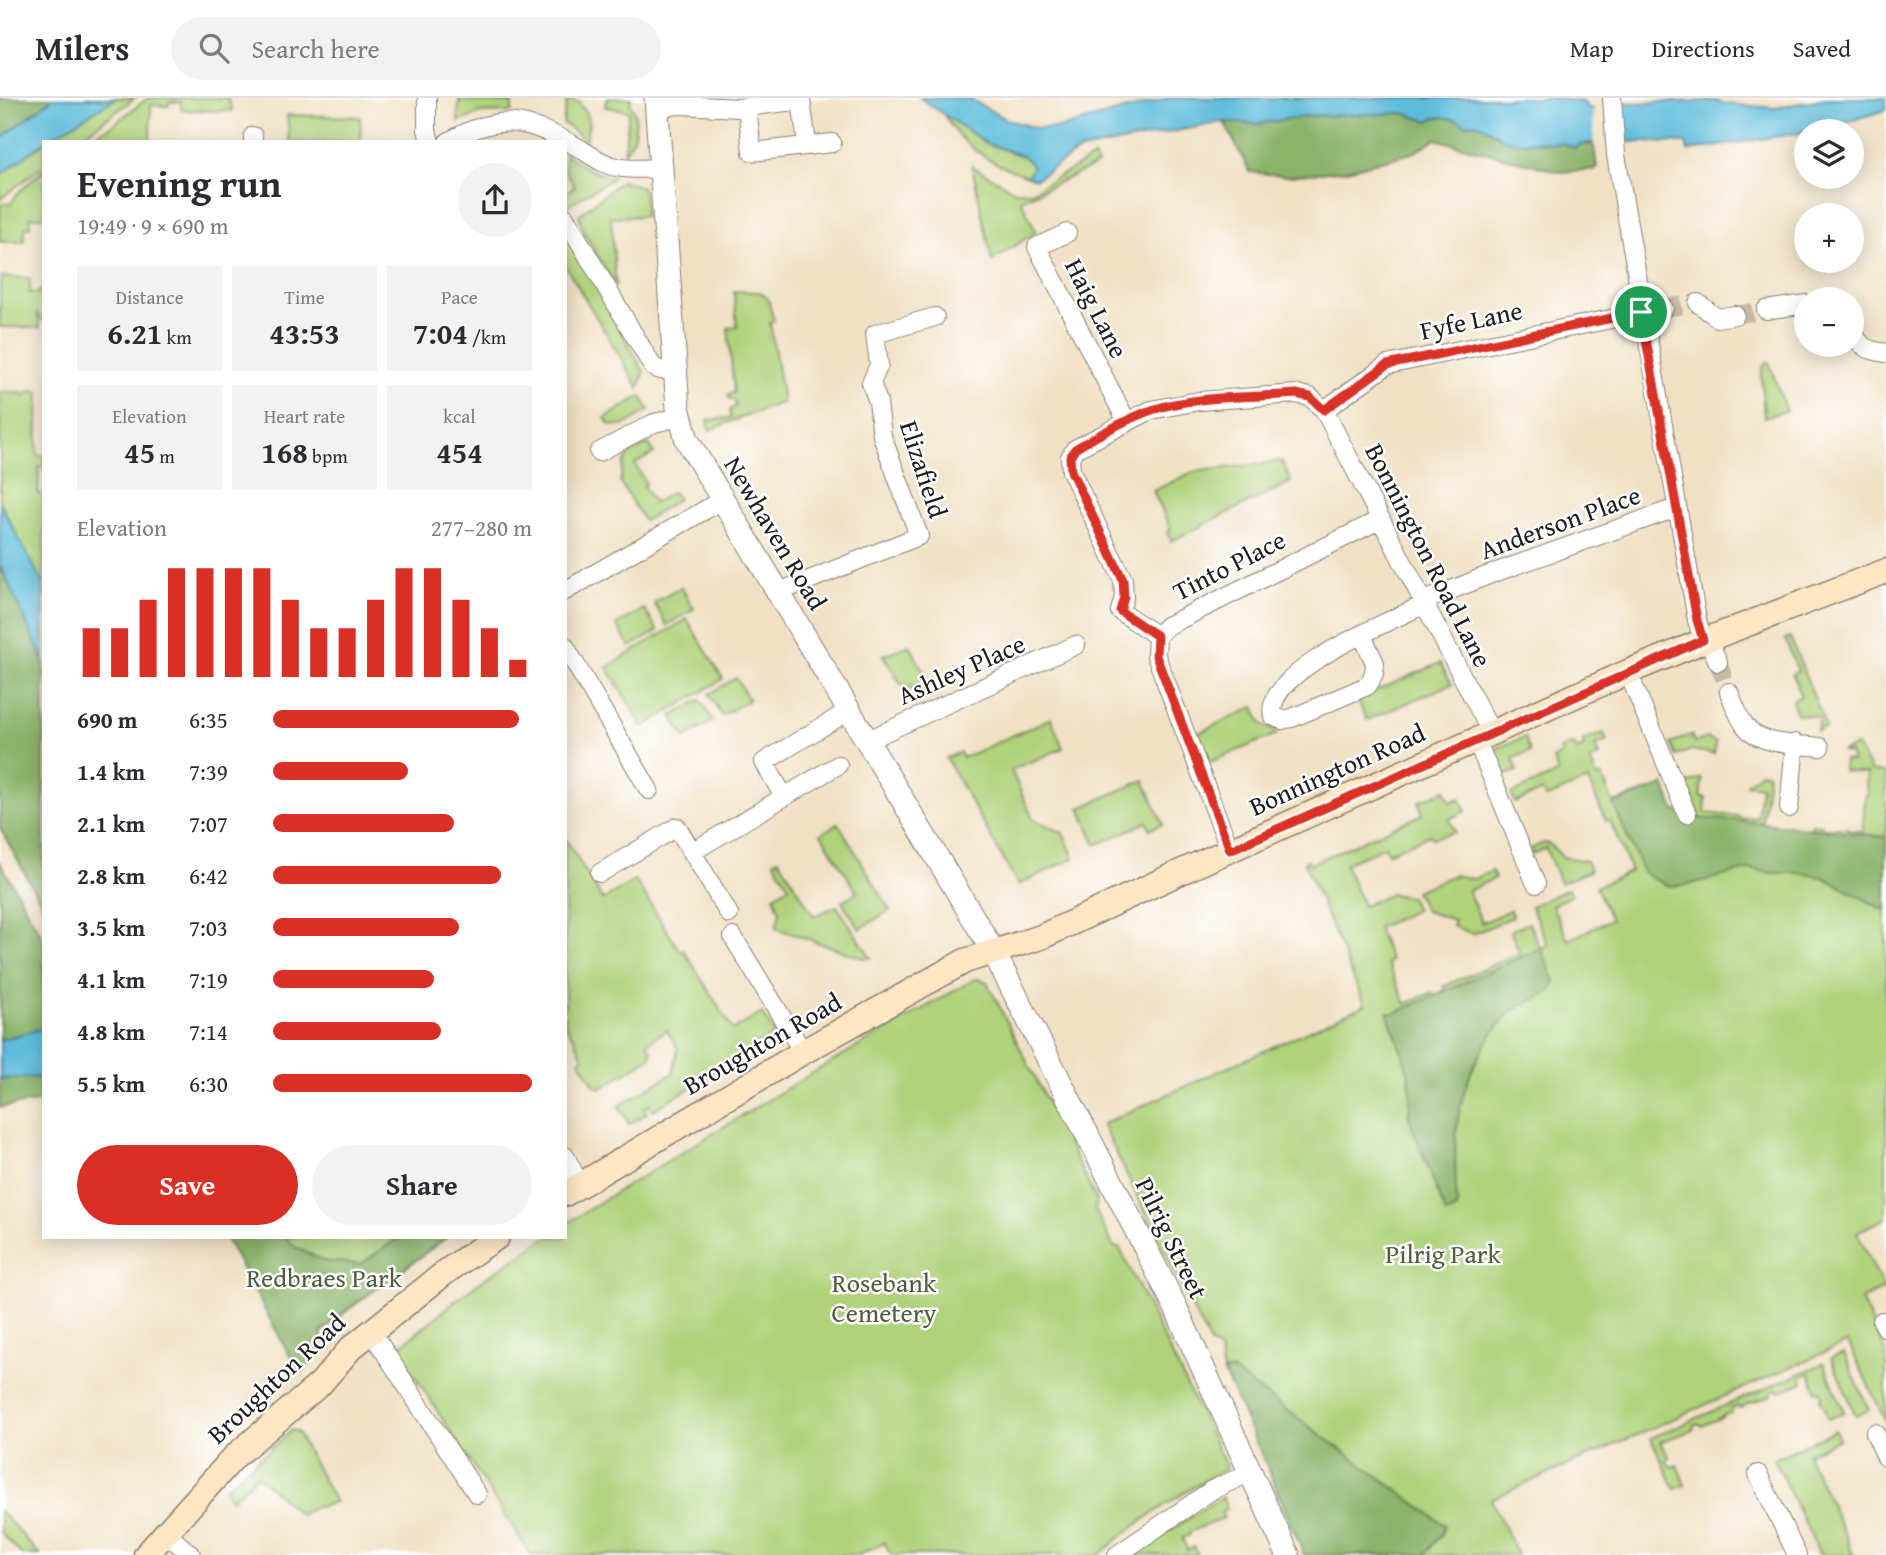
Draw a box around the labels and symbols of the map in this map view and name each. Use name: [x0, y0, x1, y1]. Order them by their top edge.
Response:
street label: Haig Lane: [1055, 251, 1139, 365]
pin: [1611, 282, 1671, 342]
street label: Fyfe Lane: [1416, 290, 1526, 350]
street label: Elizafield: [890, 415, 958, 523]
street label: Bonnington Road Lane: [1356, 436, 1502, 674]
street label: Newhaven Road: [715, 449, 837, 617]
street label: Anderson Place: [1474, 475, 1646, 569]
street label: Tinto Place: [1166, 520, 1292, 610]
street label: Ashley Place: [891, 623, 1031, 715]
street label: Bonnington Road: [1243, 713, 1431, 825]
street label: Broughton Road: [676, 982, 849, 1104]
street label: Pilrig Street: [1126, 1171, 1218, 1305]
park label: Pilrig Park: [1385, 1234, 1502, 1273]
park label: Redbraes Park: [246, 1258, 403, 1297]
park label: Rosebank Cemetery: [832, 1263, 937, 1332]
street label: Broughton Road: [198, 1303, 354, 1453]

